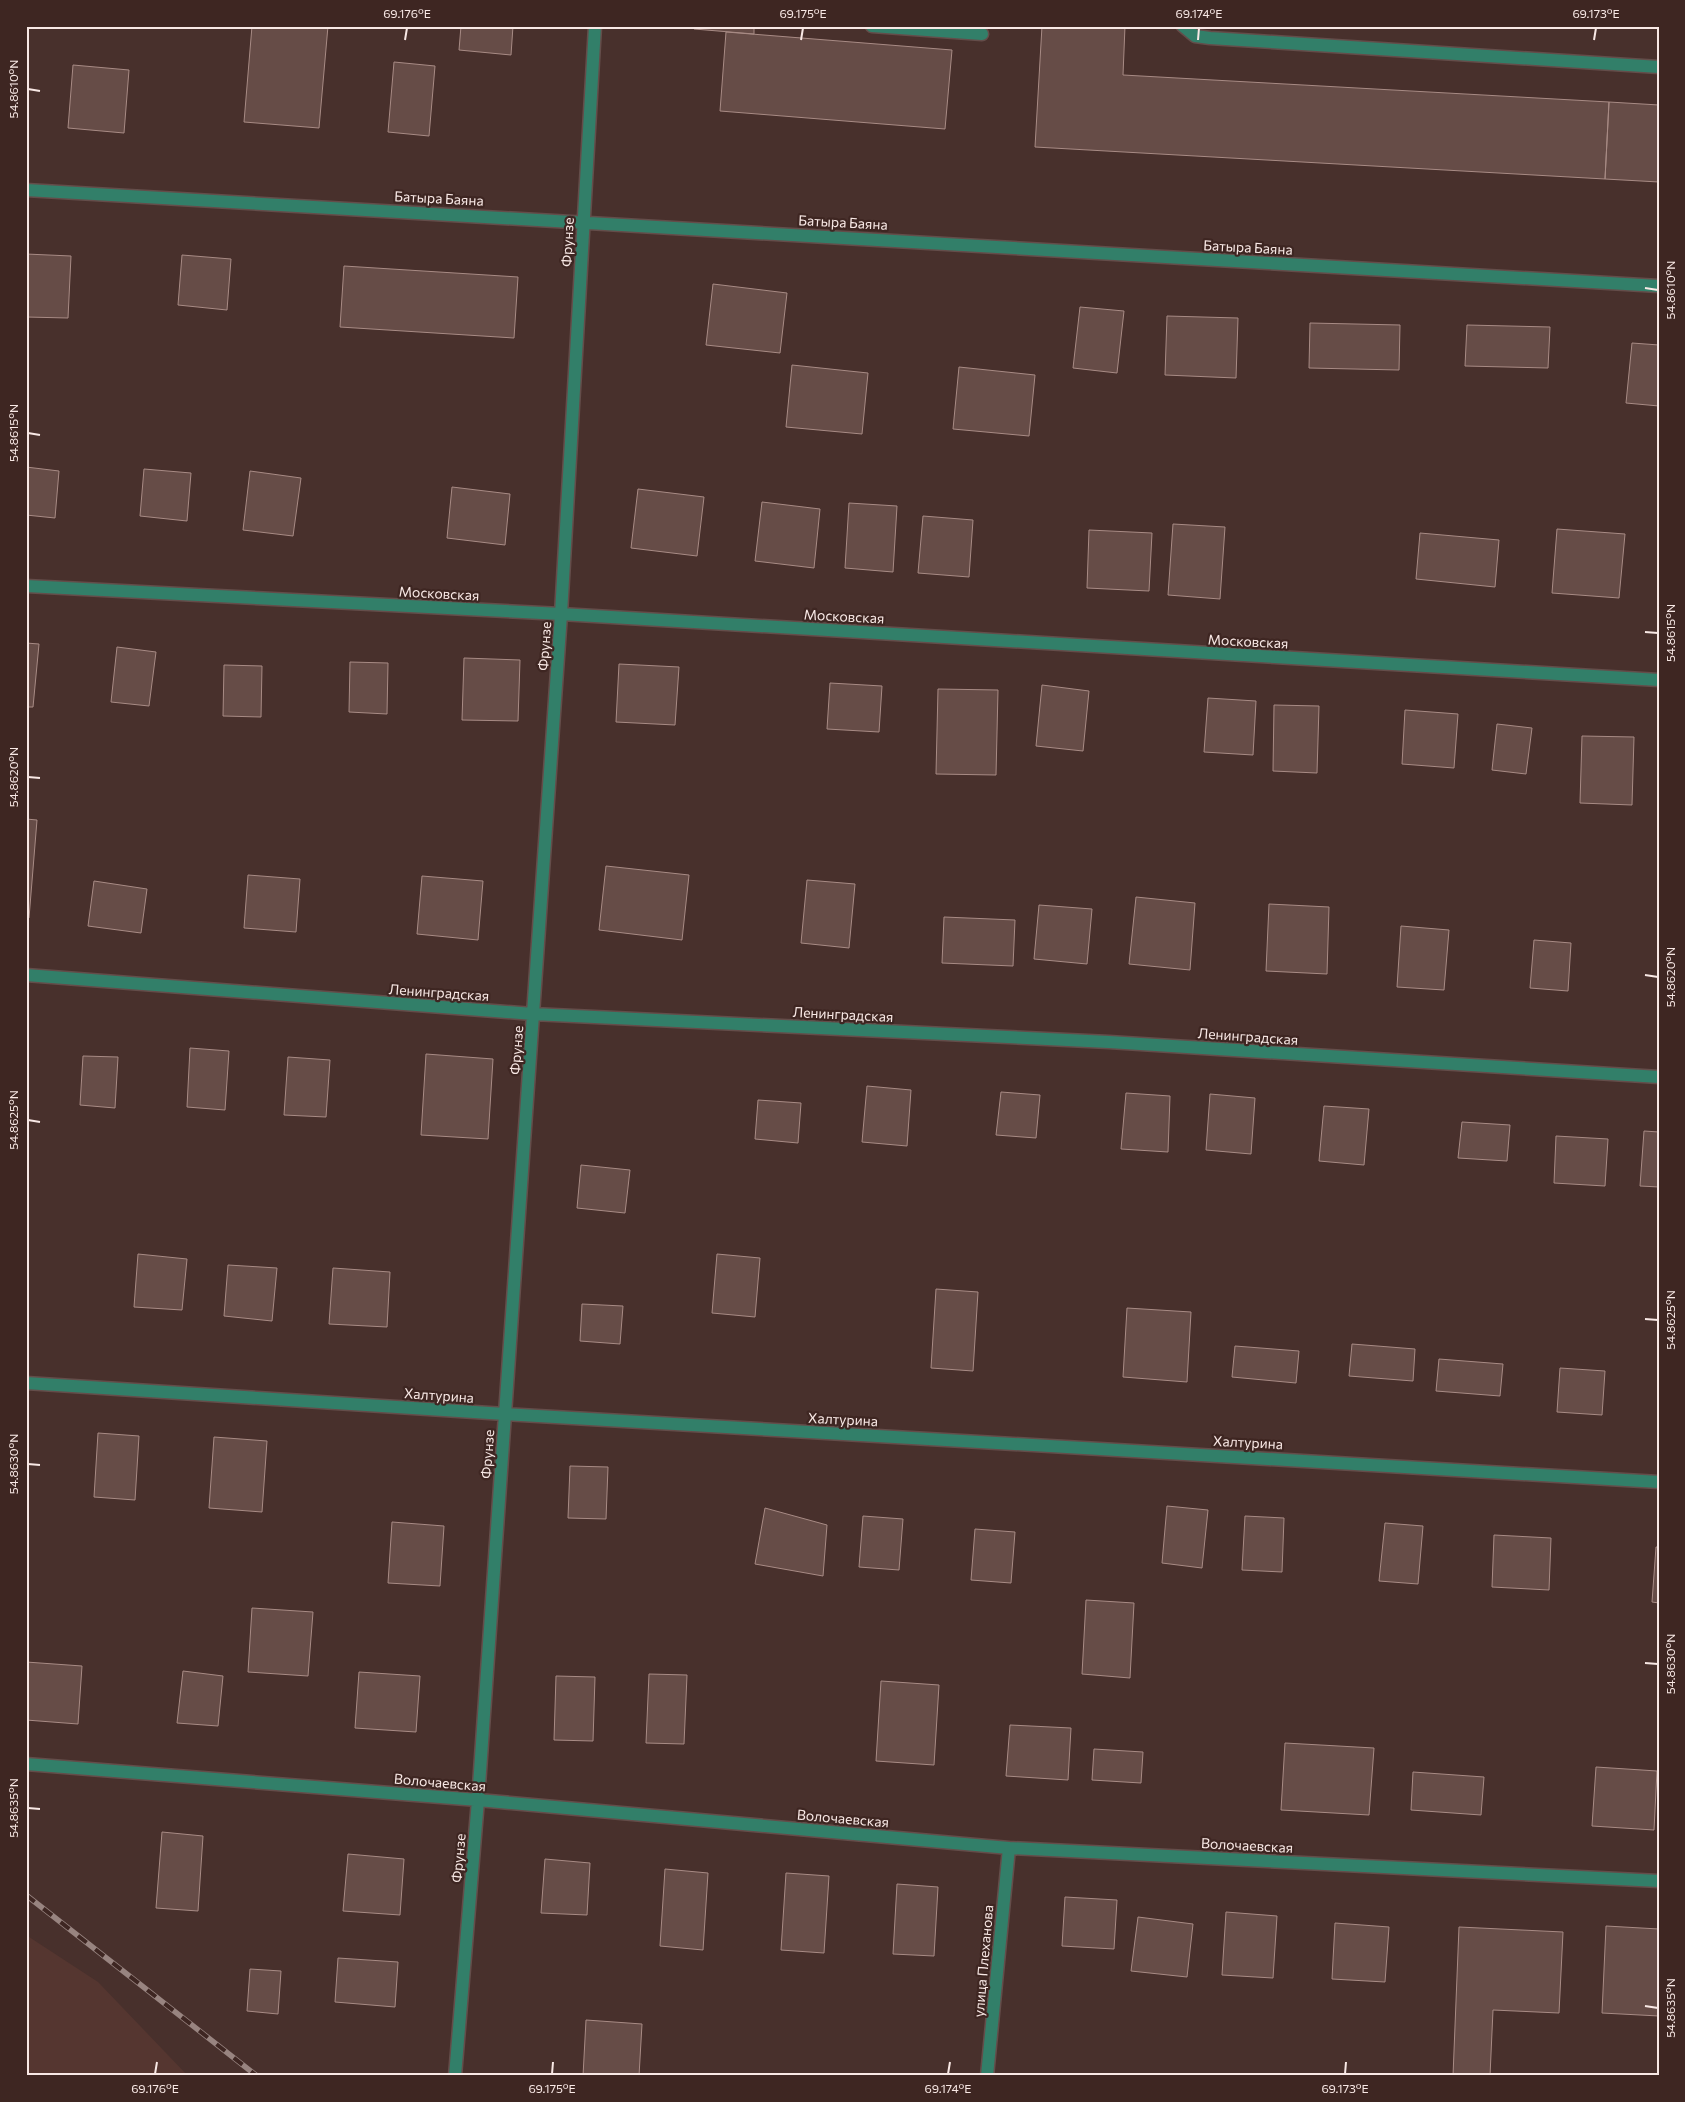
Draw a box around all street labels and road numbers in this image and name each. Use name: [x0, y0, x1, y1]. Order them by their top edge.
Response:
street label: Батыра Баяна: [394, 187, 484, 209]
street label: Батыра Баяна: [798, 211, 888, 233]
street label: Фрунзе: [557, 217, 577, 267]
street label: Батыра Баяна: [1203, 236, 1293, 258]
street label: Московская: [398, 582, 480, 604]
street label: Московская: [803, 605, 885, 627]
street label: Фрунзе: [534, 621, 554, 671]
street label: Московская: [1207, 630, 1289, 652]
street label: Ленинградская: [388, 980, 490, 1004]
street label: Ленинградская: [792, 1003, 894, 1025]
street label: Ленинградская: [1197, 1024, 1299, 1048]
street label: Фрунзе: [506, 1025, 526, 1075]
street label: Халтурина: [403, 1384, 475, 1406]
street label: Халтурина: [808, 1409, 878, 1429]
street label: Фрунзе: [477, 1429, 497, 1479]
street label: Халтурина: [1213, 1432, 1283, 1452]
street label: Волочаевская: [393, 1770, 487, 1794]
street label: Волочаевская: [796, 1806, 890, 1830]
street label: Фрунзе: [447, 1833, 469, 1883]
street label: Волочаевская: [1200, 1834, 1294, 1856]
street label: улица Плеханова: [970, 1904, 996, 2018]

